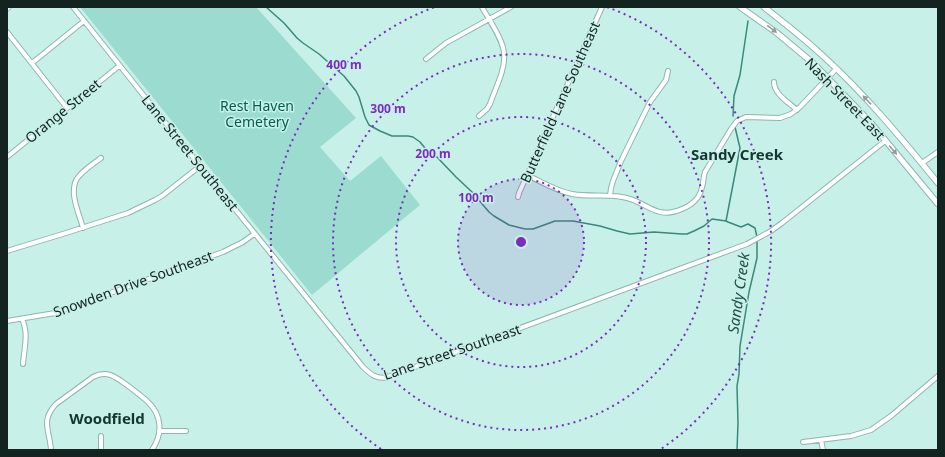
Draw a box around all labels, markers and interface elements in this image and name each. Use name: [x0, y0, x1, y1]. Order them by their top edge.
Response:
street label: Butterfield Lane Southeast: [515, 18, 604, 186]
one-way arrow: [766, 25, 777, 34]
street label: Nash Street East: [801, 53, 890, 144]
text: 400 m: [326, 56, 362, 73]
street label: Orange Street: [21, 74, 104, 147]
street label: Lane Street Southeast: [138, 91, 243, 215]
one-way arrow: [862, 95, 872, 105]
park label: Rest Haven Cemetery: [220, 96, 294, 131]
text: 300 m: [370, 100, 406, 117]
district label: Sandy Creek: [691, 144, 784, 164]
text: 200 m: [415, 145, 451, 162]
one-way arrow: [889, 145, 898, 156]
text: 100 m: [458, 189, 494, 206]
centre of rings: [514, 235, 528, 249]
street label: Snowden Drive Southeast: [50, 246, 215, 321]
water label: Sandy Creek: [722, 251, 754, 334]
street label: Lane Street Southeast: [381, 319, 523, 384]
district label: Woodfield: [69, 408, 145, 428]

